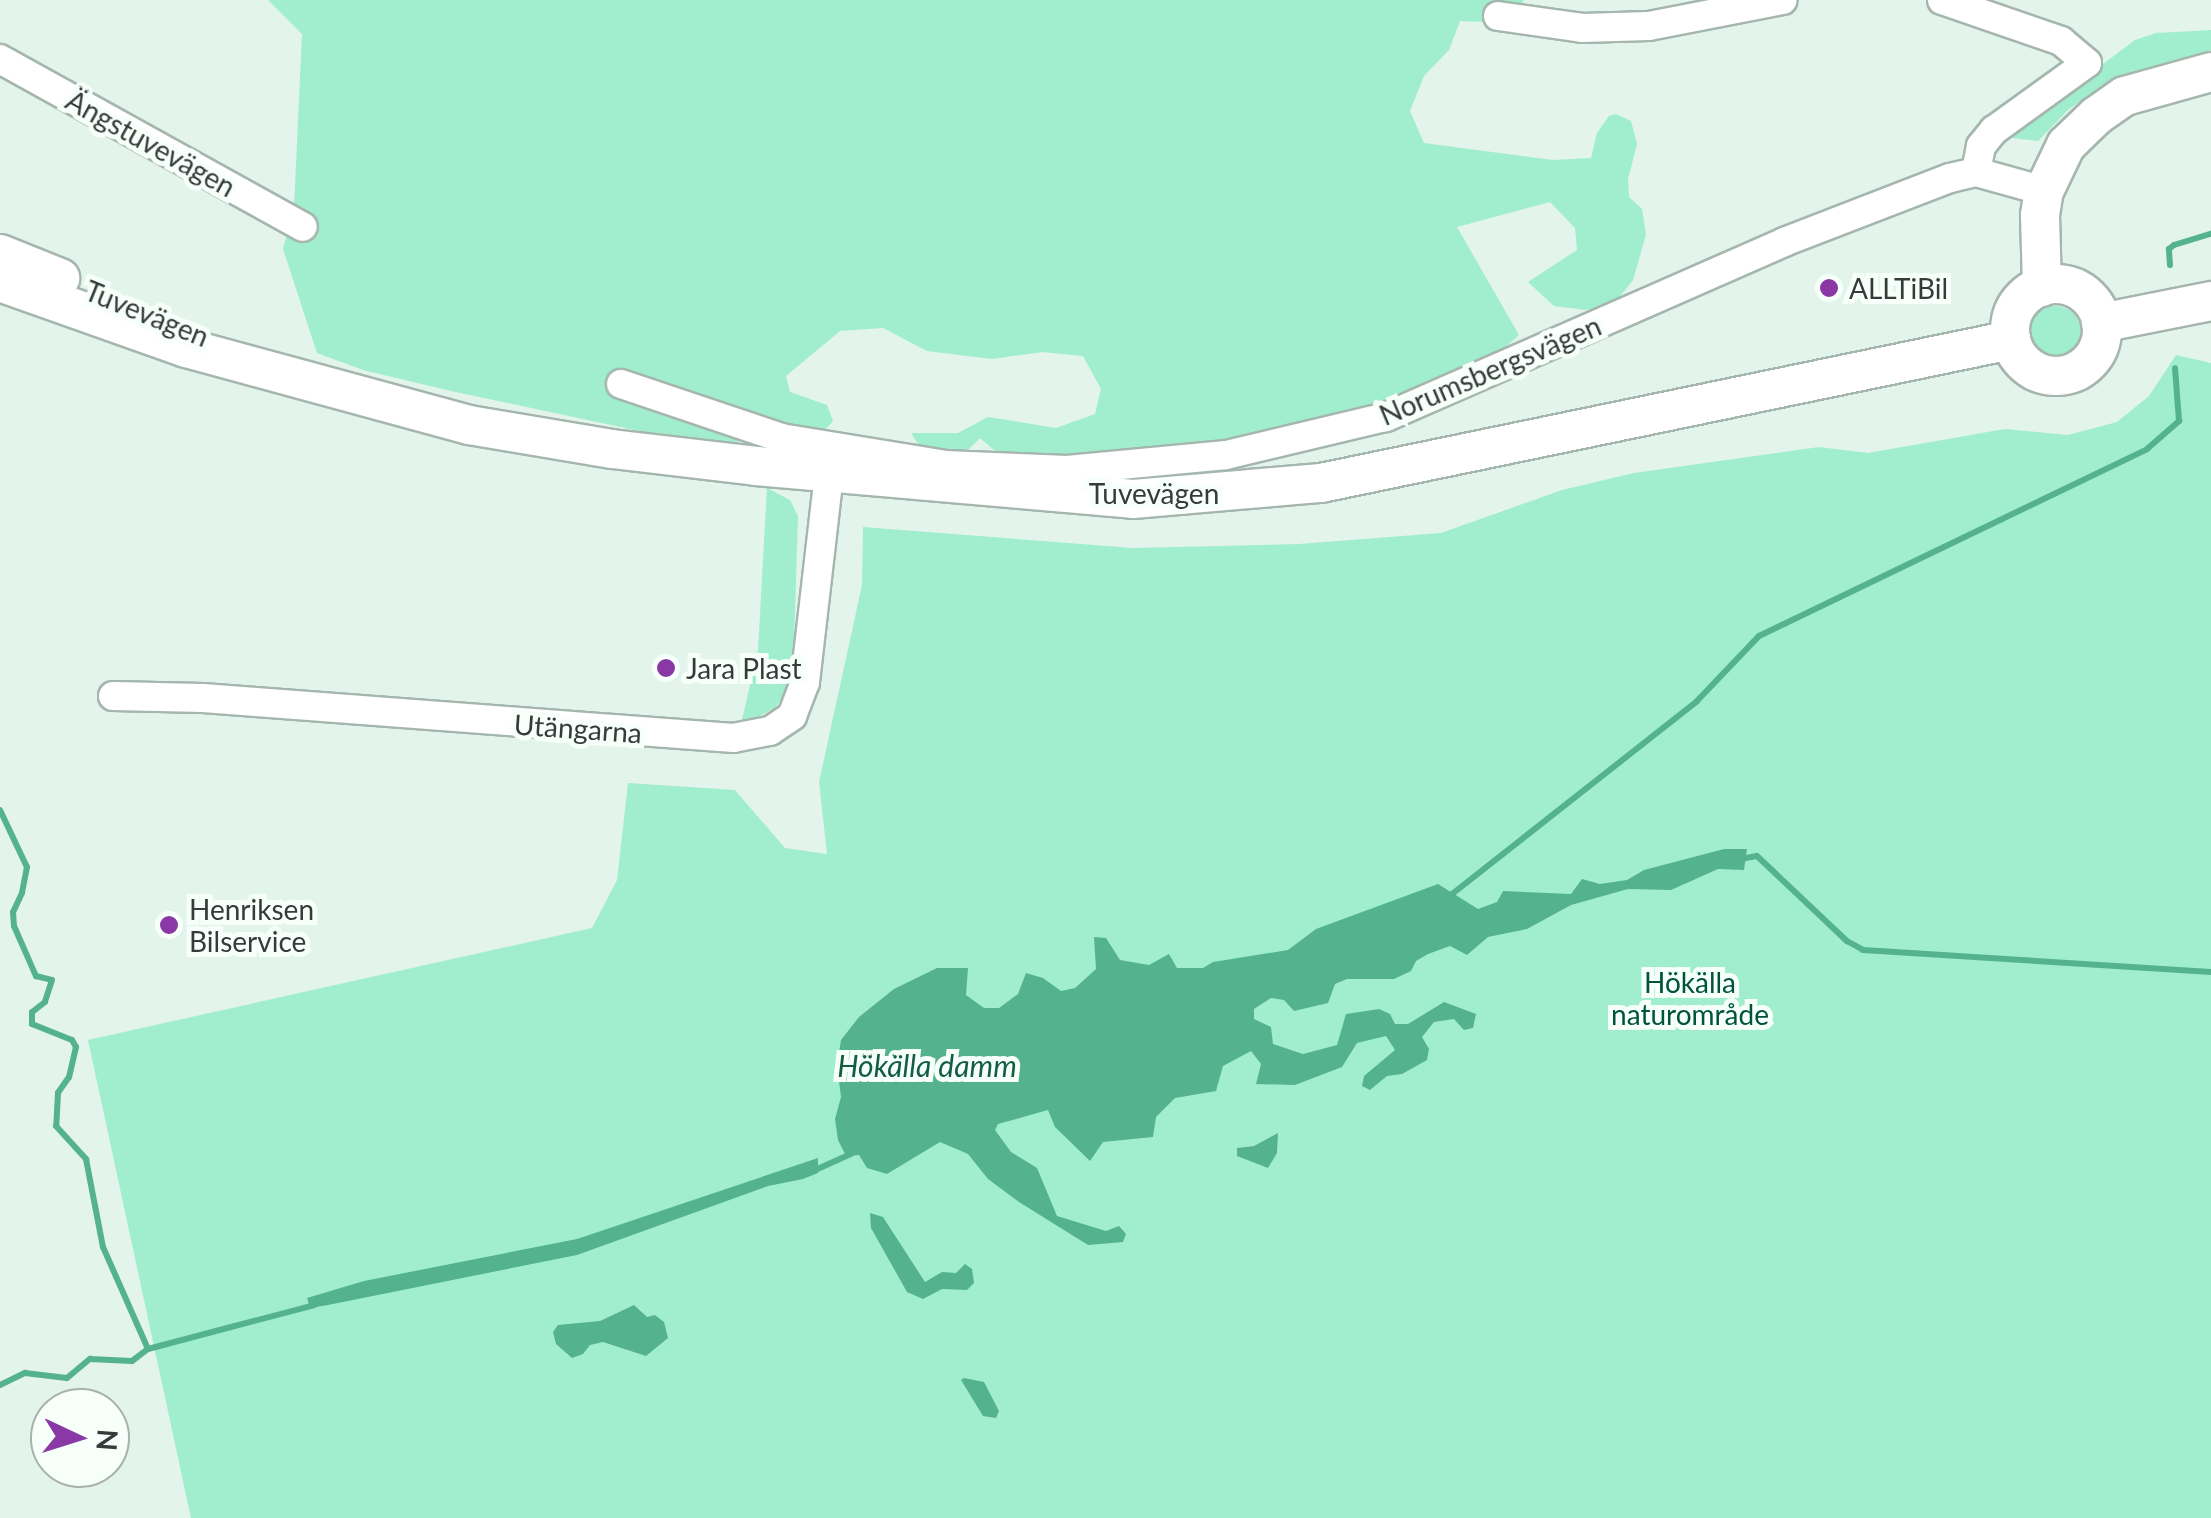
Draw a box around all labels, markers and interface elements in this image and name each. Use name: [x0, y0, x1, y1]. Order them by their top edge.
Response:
street label: Ängstuvevägen: [61, 83, 241, 203]
place label: ALLTiBil: [1849, 271, 1948, 305]
street label: Tuvevägen: [80, 273, 214, 353]
marker: ALLTiBil: [1818, 277, 1840, 299]
street label: Norumsbergsvägen: [1374, 308, 1606, 432]
street label: Tuvevägen: [1089, 476, 1219, 510]
place label: Jara Plast: [686, 651, 802, 685]
marker: Jara Plast: [655, 657, 677, 679]
street label: Utängarna: [513, 707, 643, 749]
place label: Henriksen Bilservice: [189, 892, 314, 958]
marker: Henriksen Bilservice: [158, 914, 180, 936]
park label: Hökälla naturområde: [1611, 965, 1769, 1031]
water label: Hökälla damm: [837, 1047, 1017, 1083]
north arrow: [30, 1388, 130, 1488]
text: N: [90, 1428, 126, 1452]

